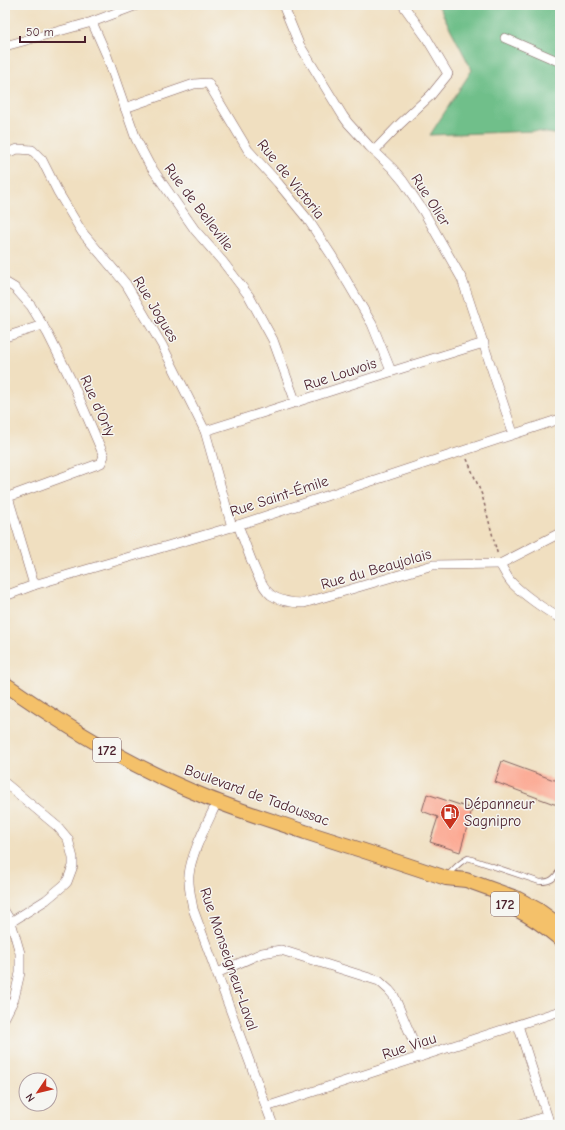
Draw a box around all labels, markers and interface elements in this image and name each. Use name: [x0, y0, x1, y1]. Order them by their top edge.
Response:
scale bar: [20, 18, 85, 44]
text: 50 m: [26, 25, 54, 39]
street label: Rue de Victoria: [253, 136, 329, 222]
street label: Rue de Belleville: [160, 160, 238, 254]
street label: Rue Olier: [407, 170, 455, 230]
street label: Rue Jogues: [129, 273, 183, 345]
street label: Rue Louvois: [301, 354, 379, 394]
street label: Rue d'Orly: [76, 372, 120, 440]
street label: Rue Saint-Émile: [227, 470, 331, 520]
street label: Rue du Beaujolais: [319, 545, 433, 593]
road number: 172: [93, 738, 121, 762]
street label: Boulevard de Tadoussac: [182, 760, 332, 830]
place label: Dépanneur Sagnipro: [464, 795, 534, 830]
fuel station icon: Dépanneur Sagnipro: [439, 802, 461, 830]
street label: Rue Monseigneur-Laval: [196, 885, 262, 1033]
road number: 172: [491, 892, 519, 916]
street label: Rue Viau: [380, 1029, 438, 1063]
north arrow: [18, 1072, 58, 1112]
text: N: [23, 1091, 38, 1104]

